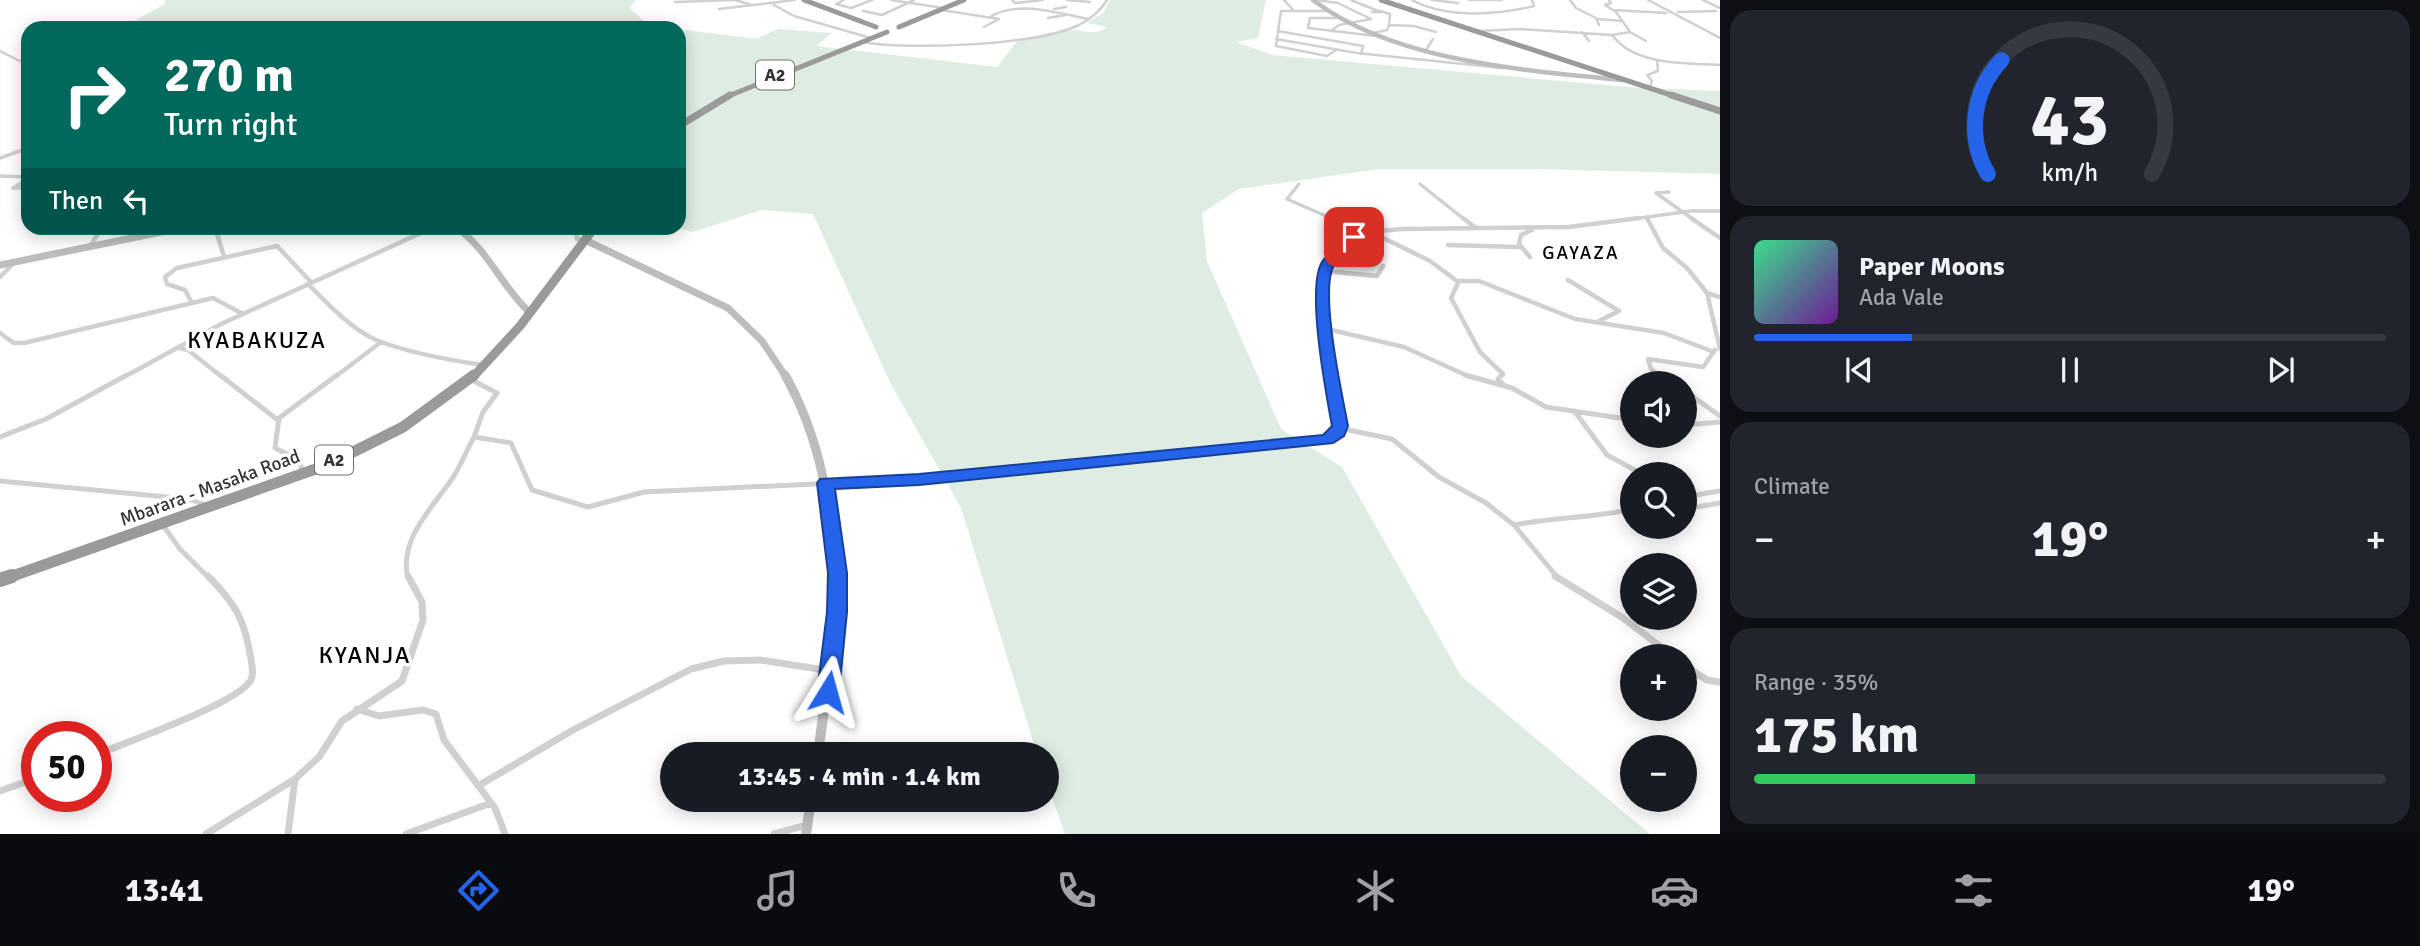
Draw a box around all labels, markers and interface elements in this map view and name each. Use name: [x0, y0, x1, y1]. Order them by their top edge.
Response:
text: 270 m: [164, 45, 294, 105]
icon: right: [49, 49, 140, 140]
road number: A2: [756, 60, 794, 90]
text: 43: [2031, 76, 2109, 165]
text: Turn right: [164, 105, 297, 144]
text: km/h: [2042, 157, 2098, 188]
icon: left: [117, 182, 155, 220]
text: Then: [49, 185, 103, 217]
pin: [1324, 207, 1384, 267]
icon: arrive: [1335, 218, 1373, 256]
district label: GAYAZA: [1542, 241, 1620, 265]
text: Paper Moons: [1859, 251, 2005, 283]
text: Ada Vale: [1859, 283, 1944, 312]
district label: KYABAKUZA: [187, 326, 327, 355]
icon: previous: [1840, 351, 1878, 389]
icon: pause: [2051, 351, 2089, 389]
icon: next: [2262, 351, 2300, 389]
map controls: [1620, 371, 1697, 812]
button: sound: [1620, 371, 1697, 448]
street label: Mbarara - Masaka Road: [117, 444, 303, 532]
road number: A2: [315, 446, 353, 474]
button: search: [1620, 462, 1697, 539]
text: Climate: [1754, 472, 1830, 501]
text: 19°: [2032, 507, 2108, 571]
text: −: [1754, 516, 1775, 563]
text: +: [2365, 516, 2386, 563]
button: layers: [1620, 553, 1697, 630]
district label: KYANJA: [318, 640, 412, 670]
button: +: [1620, 644, 1697, 721]
position arrow: [791, 655, 865, 729]
text: Range · 35%: [1754, 668, 1878, 697]
text: 175 km: [1754, 703, 1919, 767]
speed limit sign: 50: [21, 721, 112, 812]
button: −: [1620, 735, 1697, 812]
text: 13:45 · 4 min · 1.4 km: [738, 761, 981, 793]
icon: directions: [454, 866, 503, 915]
icon: music: [753, 866, 802, 915]
icon: phone: [1052, 866, 1101, 915]
icon: climate: [1351, 866, 1400, 915]
icon: car: [1650, 866, 1699, 915]
icon: filters: [1949, 866, 1998, 915]
text: 13:41: [125, 871, 204, 910]
text: 19°: [2248, 871, 2295, 910]

